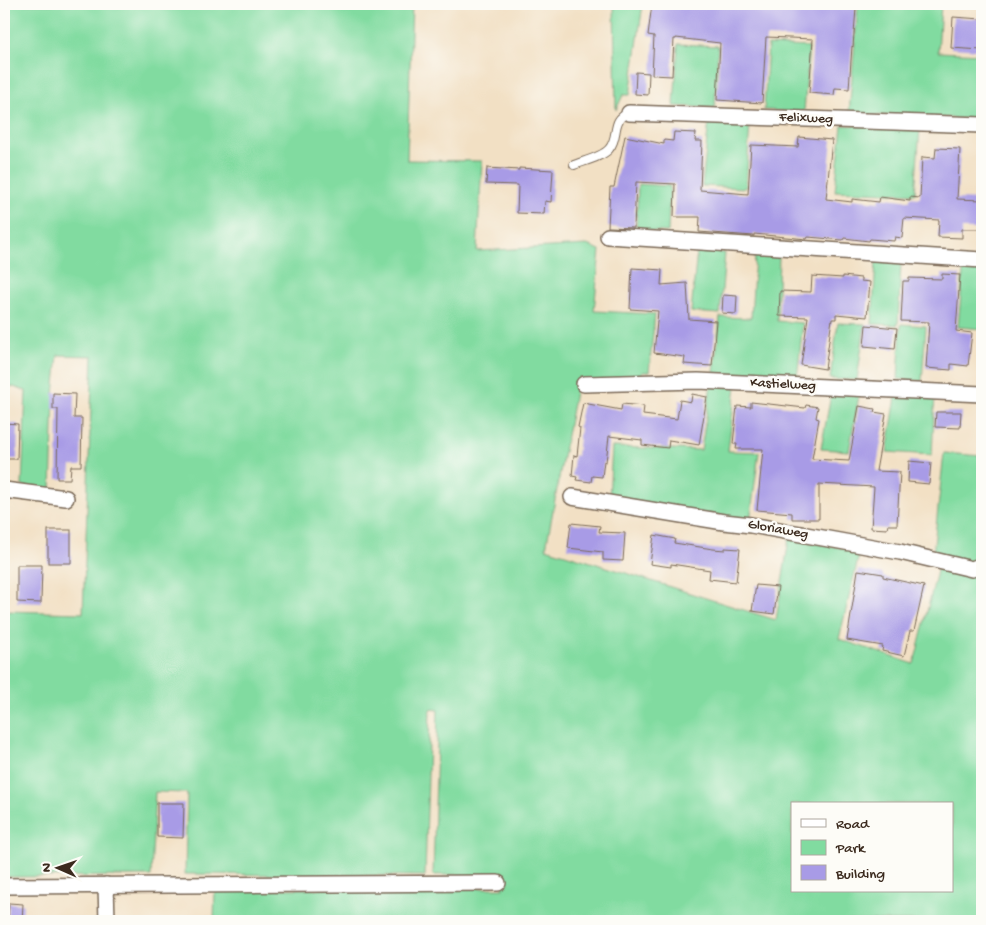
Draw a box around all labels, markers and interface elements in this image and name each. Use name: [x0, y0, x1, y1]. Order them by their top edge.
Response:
street label: Felixweg: [778, 110, 833, 128]
street label: Kastielweg: [750, 375, 816, 395]
street label: Gloriaweg: [746, 516, 810, 544]
legend: [791, 802, 954, 892]
text: Road: [836, 816, 870, 834]
text: Park: [835, 840, 866, 858]
north arrow: [32, 842, 82, 892]
text: N: [39, 863, 56, 872]
text: Building: [835, 866, 885, 884]

